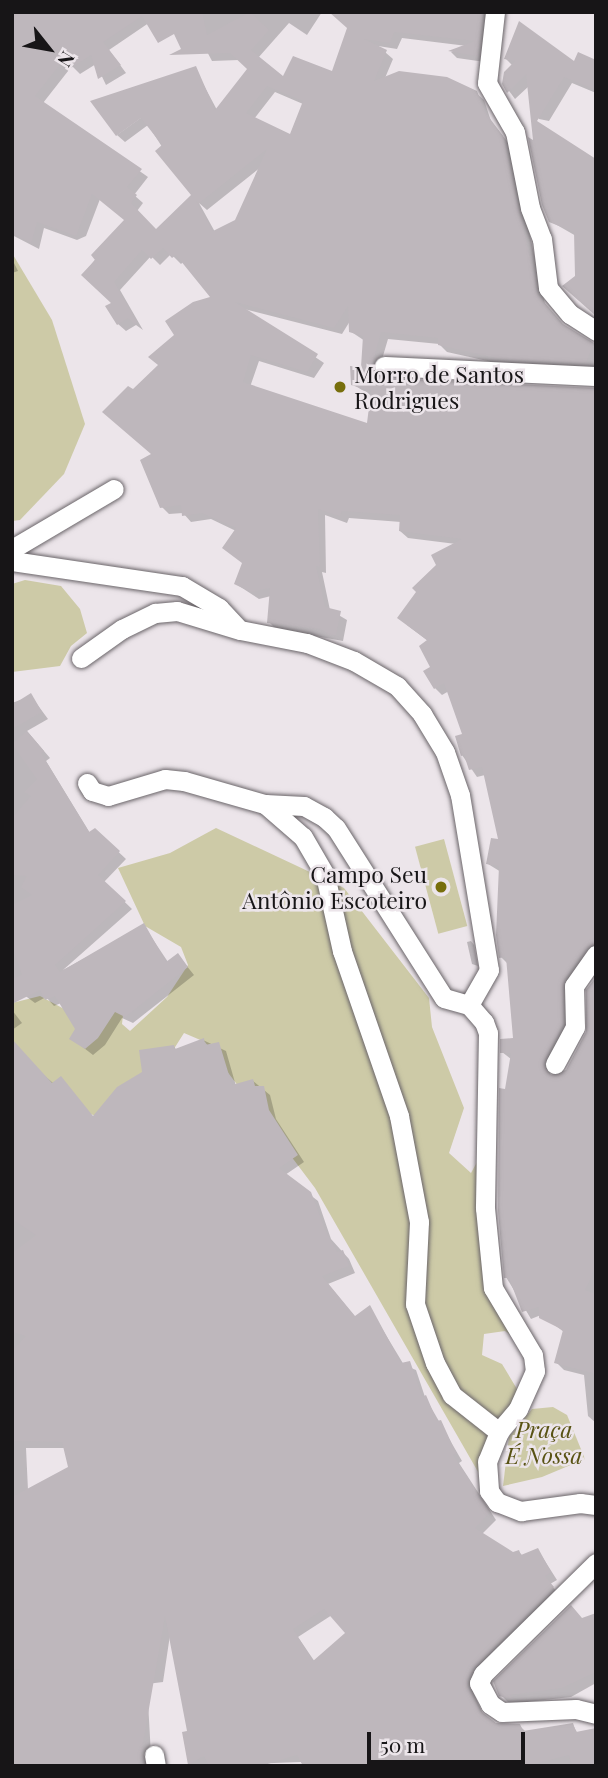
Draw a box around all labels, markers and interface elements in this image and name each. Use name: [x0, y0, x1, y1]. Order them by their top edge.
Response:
north arrow: [14, 14, 84, 84]
text: N: [52, 47, 82, 72]
place label: Morro de Santos Rodrigues: [354, 360, 524, 414]
marker: Morro de Santos Rodrigues: [332, 379, 348, 395]
place label: Campo Seu Antônio Escoteiro: [242, 860, 427, 914]
marker: Campo Seu Antônio Escoteiro: [433, 879, 449, 895]
park label: Praça É Nossa: [506, 1415, 582, 1469]
scale bar: [370, 1718, 528, 1762]
text: 50 m: [380, 1730, 425, 1758]

